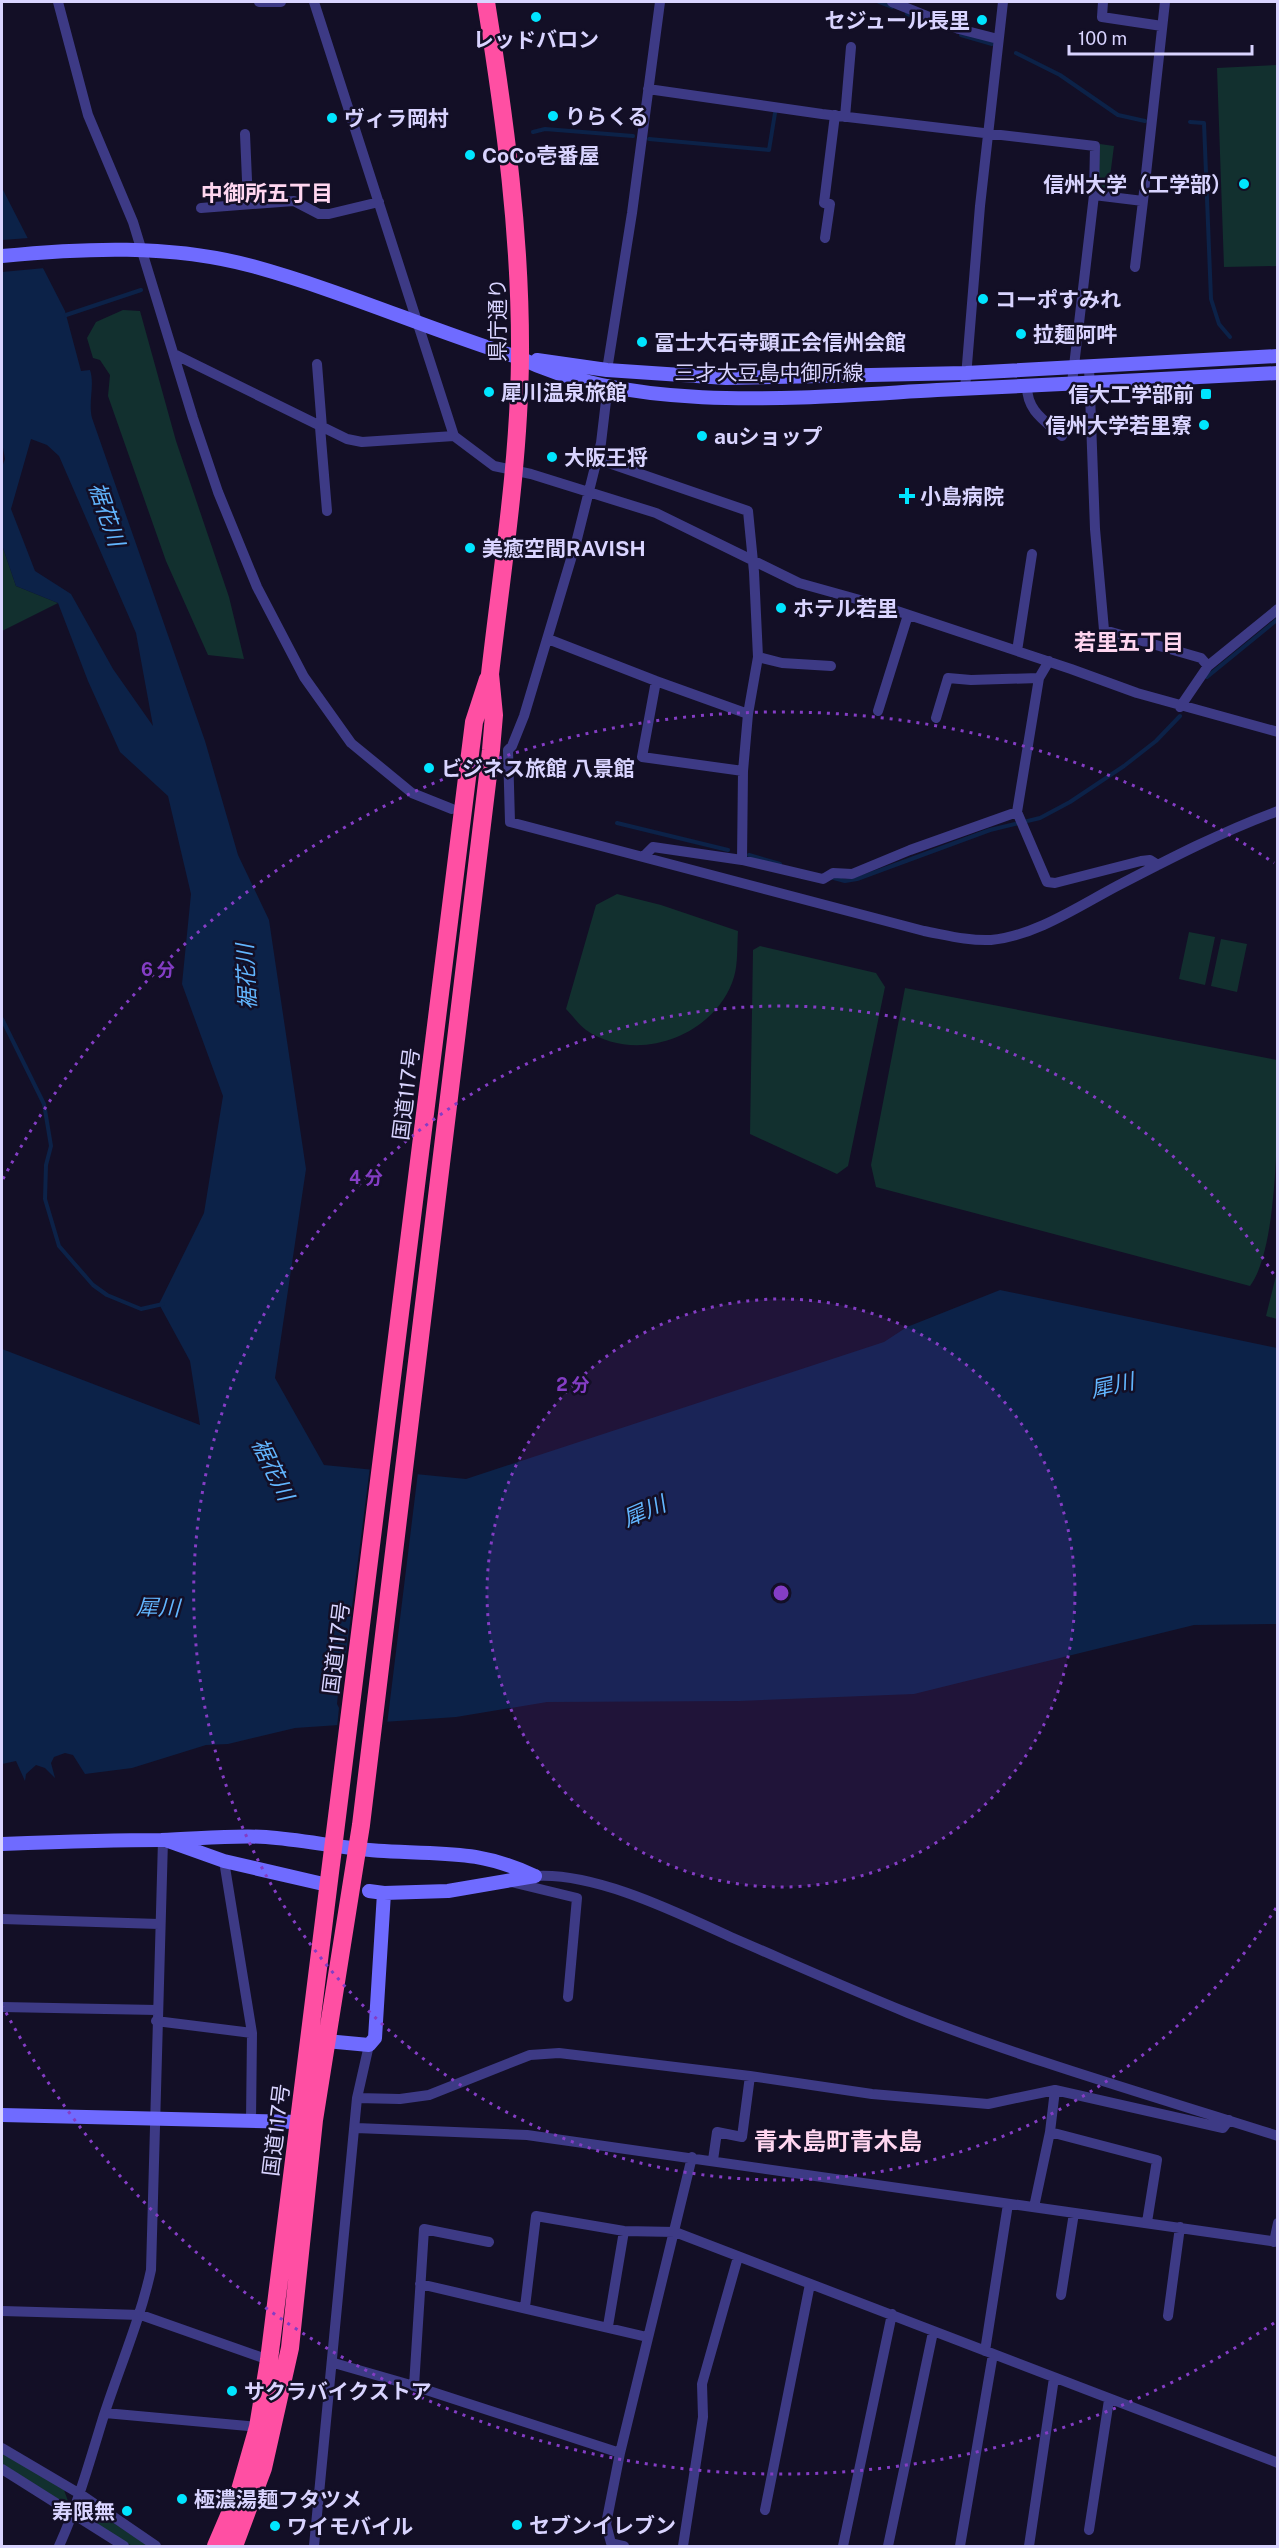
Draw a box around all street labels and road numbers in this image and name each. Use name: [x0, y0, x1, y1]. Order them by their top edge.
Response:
street label: 県庁通り: [485, 278, 510, 362]
street label: 三才大豆島中御所線: [675, 360, 864, 385]
street label: 国道117号: [388, 1046, 424, 1142]
street label: 国道117号: [318, 1600, 354, 1696]
street label: 国道117号: [258, 2082, 294, 2178]

